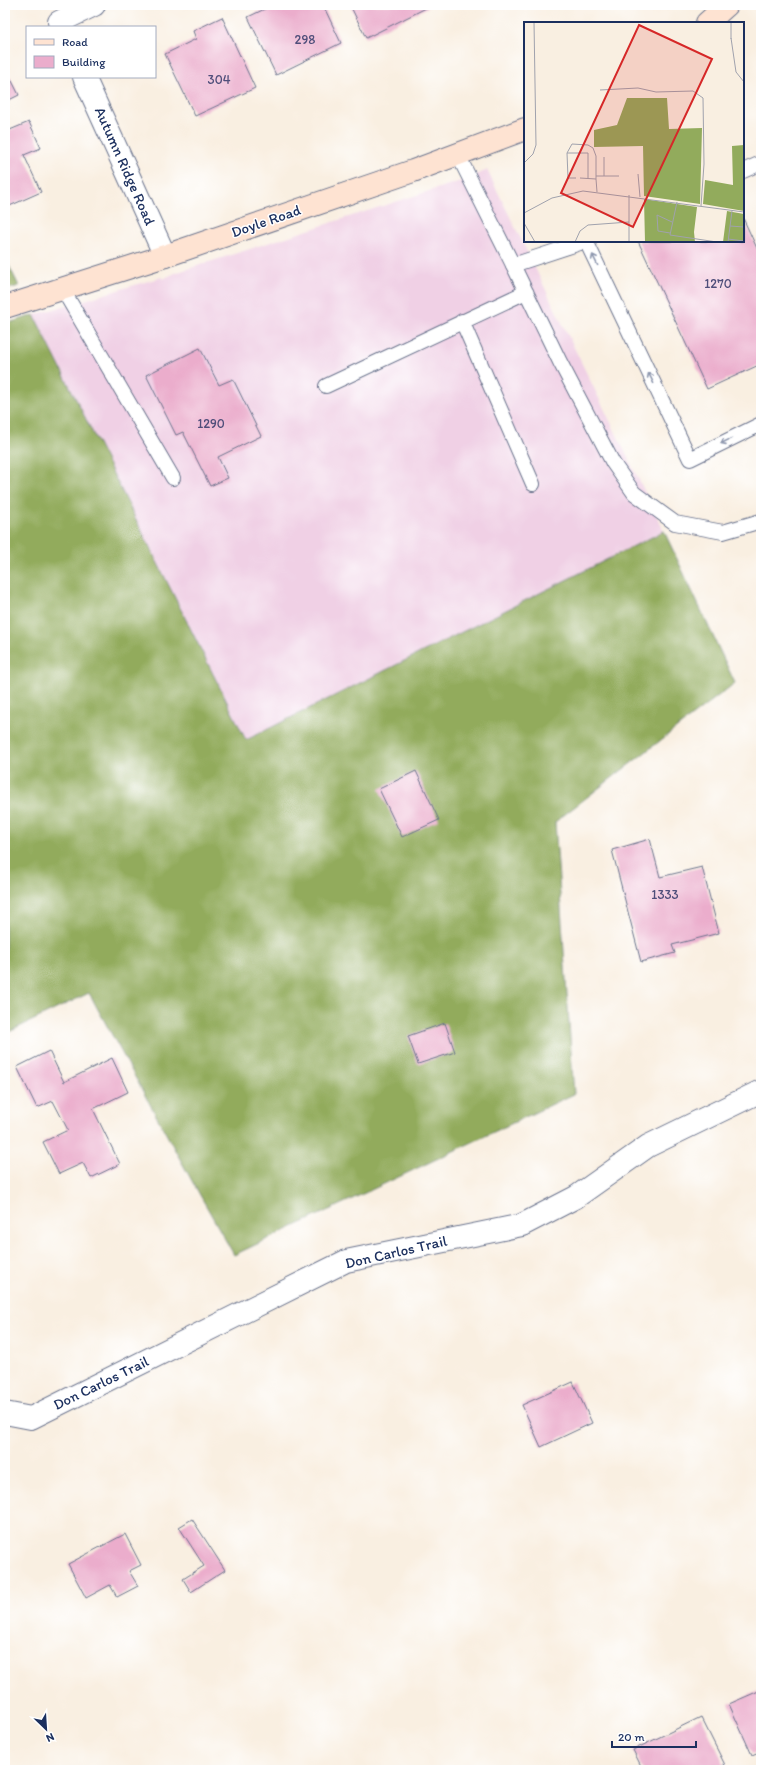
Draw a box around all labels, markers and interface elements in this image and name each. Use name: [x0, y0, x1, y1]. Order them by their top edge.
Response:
inset map: [524, 22, 744, 242]
legend: [26, 26, 156, 78]
house number: 298: [295, 32, 315, 47]
text: Road: [62, 35, 88, 49]
text: Building: [62, 55, 106, 69]
house number: 304: [208, 72, 231, 87]
street label: Autumn Ridge Road: [91, 104, 159, 228]
street label: Doyle Road: [229, 201, 303, 241]
one-way arrow: [591, 255, 598, 267]
house number: 1270: [704, 276, 732, 291]
one-way arrow: [647, 372, 654, 384]
house number: 1290: [197, 416, 225, 431]
one-way arrow: [720, 438, 732, 446]
house number: 1333: [651, 887, 679, 902]
street label: Don Carlos Trail: [343, 1231, 449, 1272]
street label: Don Carlos Trail: [50, 1352, 152, 1414]
north arrow: [26, 1709, 66, 1749]
scale bar: [612, 1723, 696, 1749]
text: N: [44, 1730, 56, 1745]
text: 20 m: [618, 1730, 645, 1744]

